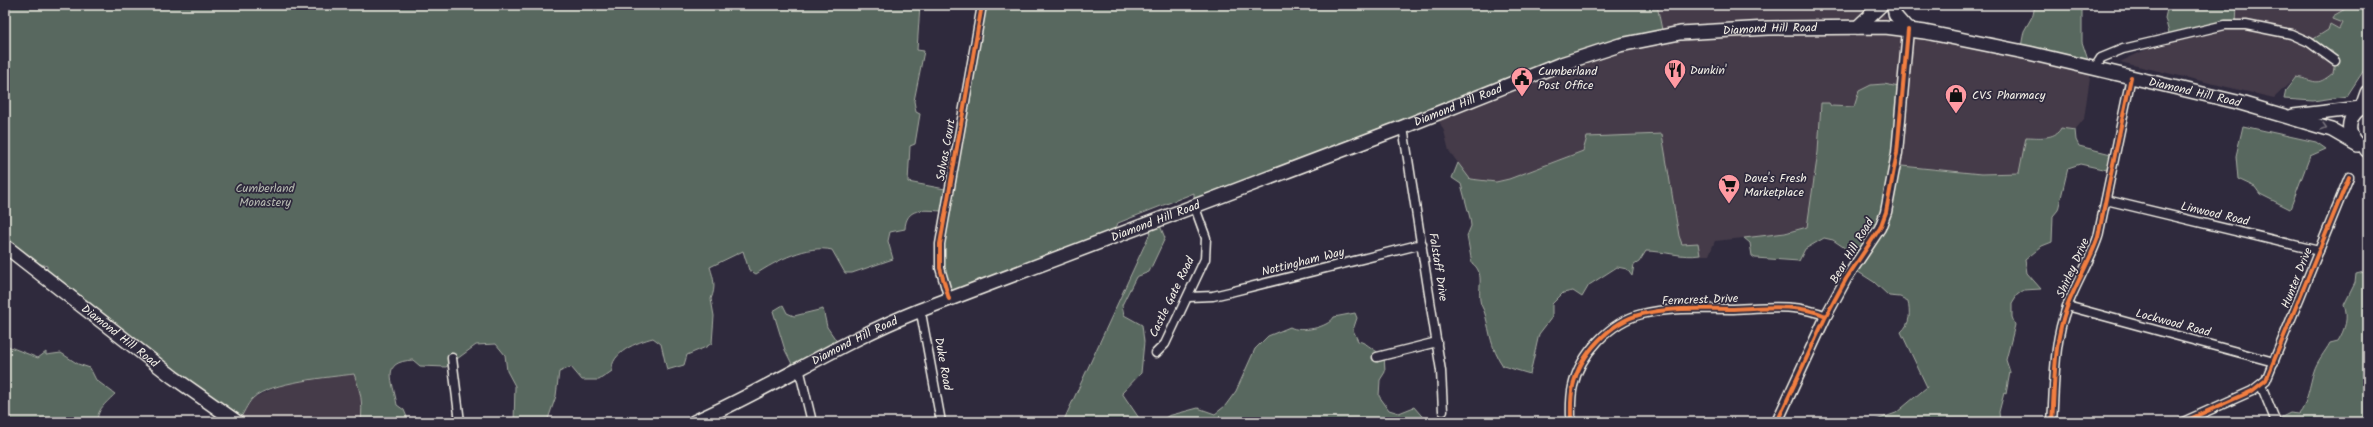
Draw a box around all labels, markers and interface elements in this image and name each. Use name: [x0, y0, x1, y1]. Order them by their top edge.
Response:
street label: Diamond Hill Road: [1722, 18, 1818, 40]
restaurant icon: Dunkin': [1662, 57, 1688, 90]
place label: Dunkin': [1690, 61, 1727, 80]
place label: Cumberland Post Office: [1538, 62, 1598, 95]
public building icon: Cumberland Post Office: [1509, 65, 1535, 98]
street label: Diamond Hill Road: [2147, 72, 2244, 112]
street label: Diamond Hill Road: [1411, 78, 1506, 131]
shop icon: CVS Pharmacy: [1943, 82, 1969, 115]
place label: CVS Pharmacy: [1972, 86, 2046, 105]
street label: Salvas Court: [931, 117, 961, 182]
one-way arrow: [2320, 122, 2327, 131]
place label: Dave's Fresh Marketplace: [1744, 169, 1807, 202]
supermarket icon: Dave's Fresh Marketplace: [1716, 172, 1742, 205]
park label: Cumberland Monastery: [235, 179, 296, 212]
street label: Diamond Hill Road: [1108, 195, 1204, 247]
street label: Linwood Road: [2179, 197, 2252, 231]
street label: Bear Hill Road: [1825, 214, 1879, 287]
street label: Falstaff Drive: [1423, 231, 1453, 303]
street label: Shirley Drive: [2051, 235, 2095, 301]
street label: Nottingham Way: [1260, 242, 1347, 281]
street label: Hunter Drive: [2276, 244, 2318, 311]
street label: Castle Gate Road: [1144, 253, 1200, 341]
street label: Ferncrest Drive: [1662, 289, 1739, 311]
street label: Diamond Hill Road: [77, 299, 164, 373]
street label: Lockwood Road: [2133, 304, 2214, 342]
street label: Diamond Hill Road: [808, 311, 902, 370]
street label: Duke Road: [929, 336, 957, 393]

